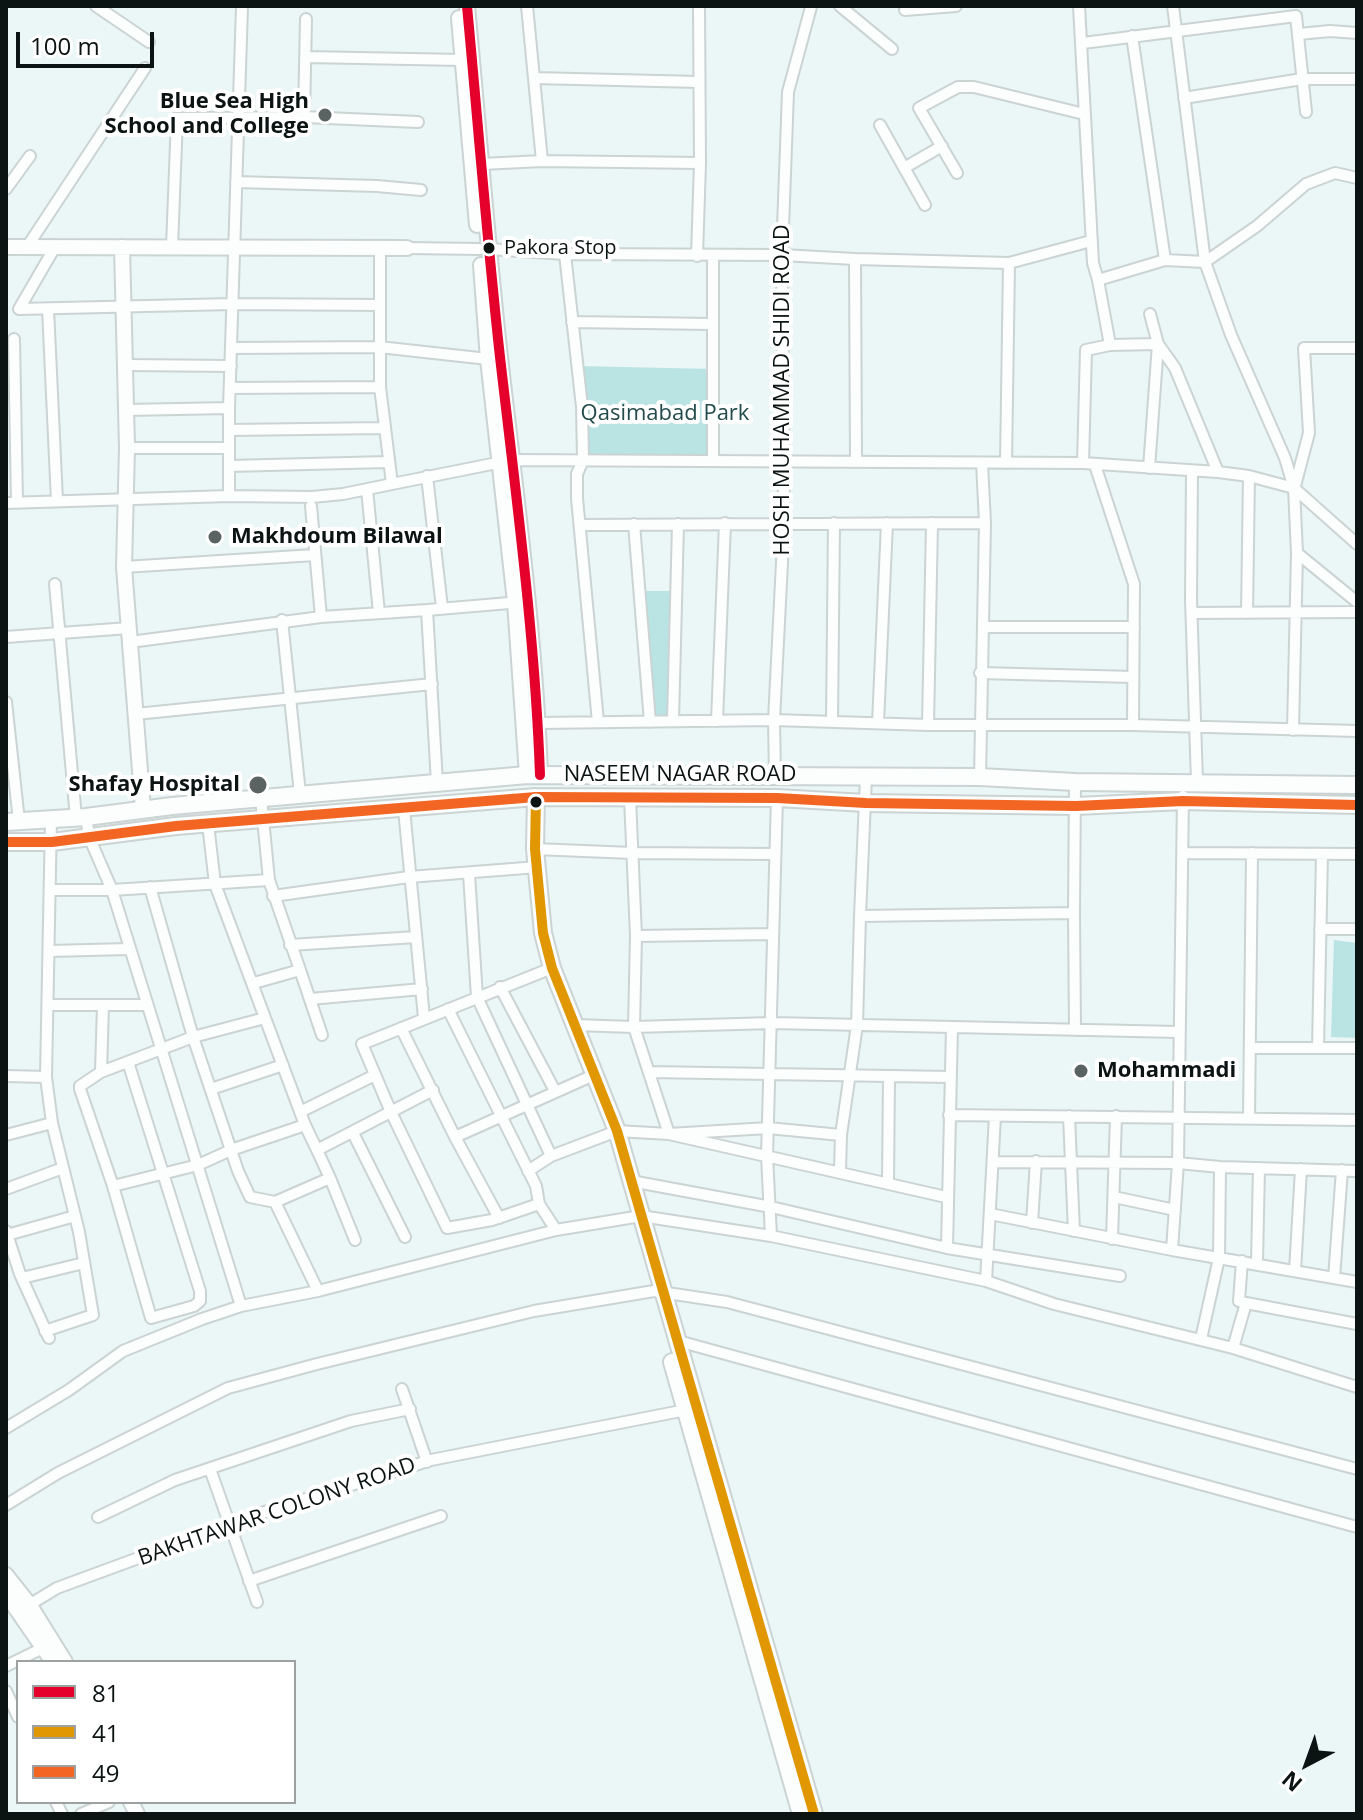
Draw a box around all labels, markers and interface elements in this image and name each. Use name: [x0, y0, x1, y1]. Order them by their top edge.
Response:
scale bar: [20, 16, 158, 66]
text: 100 m: [30, 29, 100, 62]
place label: Blue Sea High School and College: [105, 89, 309, 140]
marker: Blue Sea High School and College: [316, 106, 334, 124]
street label: HOSH MUHAMMAD SHIDI ROAD: [770, 224, 796, 556]
place label: Pakora Stop: [504, 236, 617, 260]
marker: Pakora Stop: [481, 240, 497, 256]
park label: Qasimabad Park: [581, 401, 749, 427]
place label: Makhdoum Bilawal: [231, 524, 443, 550]
marker: Makhdoum Bilawal: [206, 528, 224, 546]
street label: NASEEM NAGAR ROAD: [564, 762, 796, 788]
place label: Shafay Hospital: [69, 772, 240, 798]
marker: Shafay Hospital: [247, 774, 269, 796]
unlabelled marker: [528, 794, 544, 810]
place label: Mohammadi: [1097, 1058, 1236, 1084]
marker: Mohammadi: [1072, 1062, 1090, 1080]
street label: BAKHTAWAR COLONY ROAD: [135, 1452, 419, 1572]
legend: [16, 1660, 296, 1804]
text: 81: [92, 1676, 119, 1709]
text: 41: [92, 1716, 119, 1749]
north arrow: [1267, 1724, 1347, 1804]
text: 49: [92, 1756, 119, 1789]
text: N: [1275, 1765, 1308, 1799]

